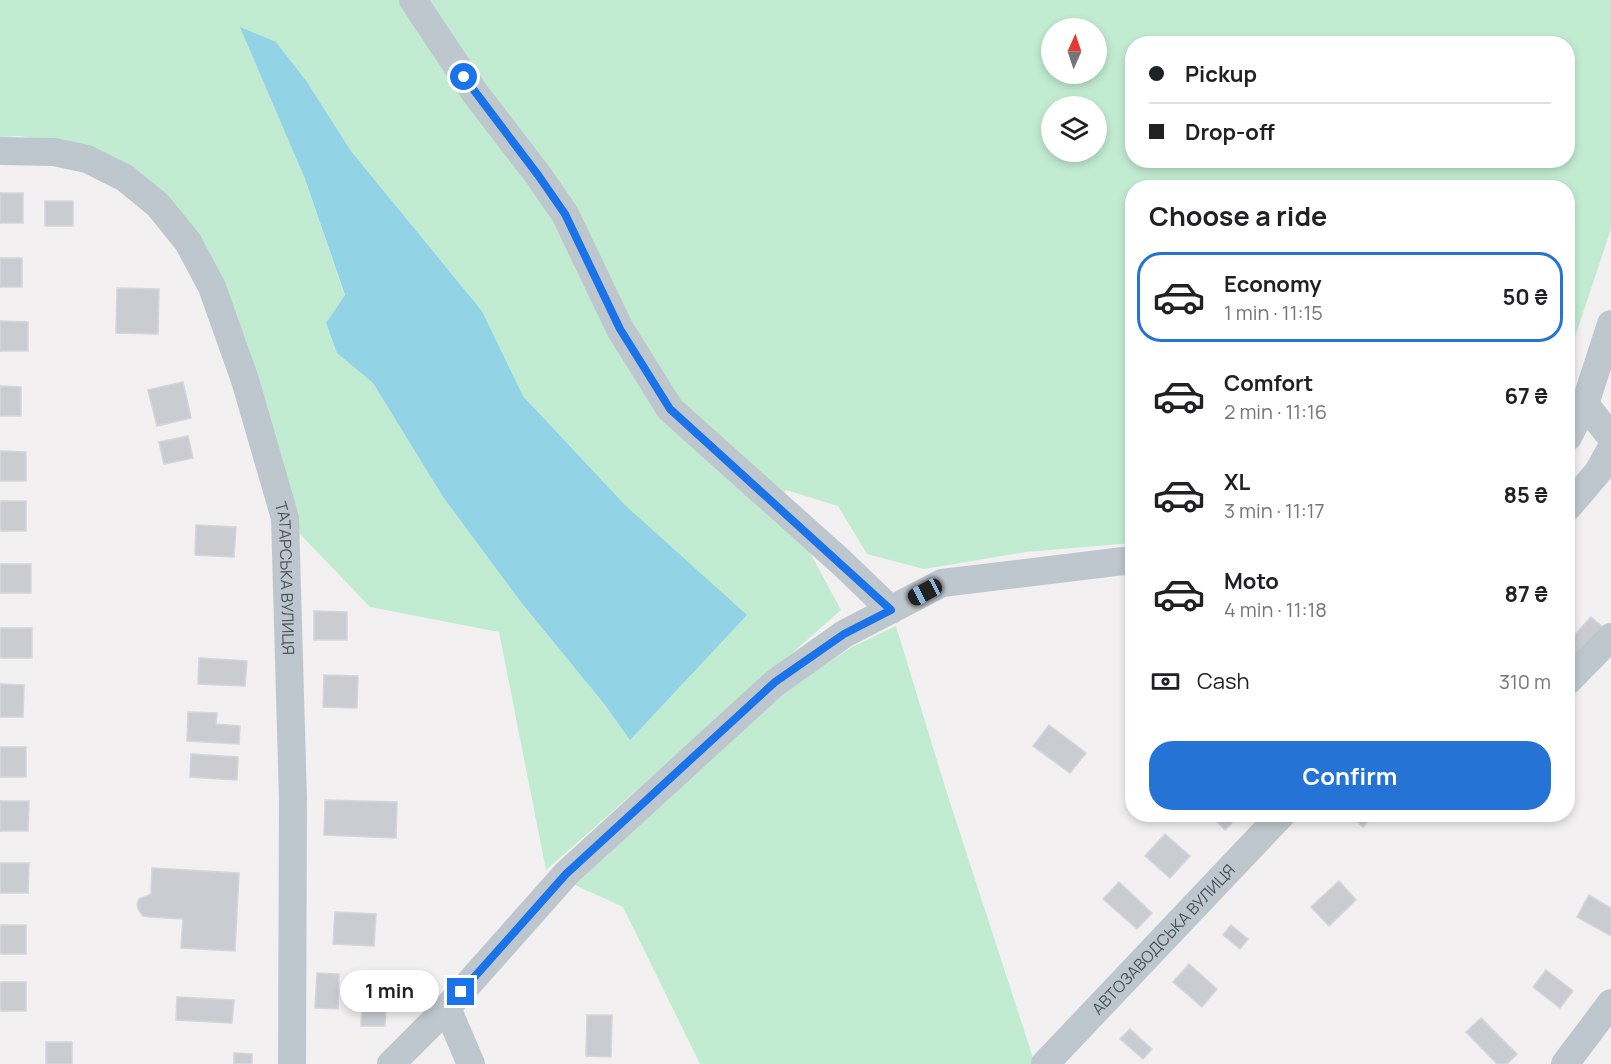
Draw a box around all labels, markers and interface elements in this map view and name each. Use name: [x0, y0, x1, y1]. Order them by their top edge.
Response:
north arrow: [1041, 18, 1107, 84]
map controls: [1041, 18, 1107, 162]
text: Pickup: [1185, 59, 1257, 89]
route start: [450, 63, 477, 90]
button: layers: [1041, 96, 1107, 162]
text: Drop-off: [1185, 117, 1275, 147]
text: Choose a ride: [1149, 197, 1327, 234]
text: Economy: [1224, 269, 1322, 299]
icon: car: [1152, 270, 1206, 324]
text: 50 ₴: [1502, 282, 1548, 312]
text: 1 min · 11:15: [1224, 299, 1323, 326]
text: Comfort: [1224, 368, 1313, 398]
icon: car: [1152, 369, 1206, 423]
text: 67 ₴: [1504, 381, 1548, 411]
text: 2 min · 11:16: [1224, 398, 1327, 425]
text: XL: [1224, 467, 1250, 497]
icon: car: [1152, 468, 1206, 522]
text: 85 ₴: [1503, 480, 1548, 510]
text: 3 min · 11:17: [1224, 497, 1325, 524]
street label: ТАТАРСЬКА ВУЛИЦЯ: [270, 499, 300, 655]
text: Moto: [1224, 566, 1279, 596]
icon: car: [1152, 567, 1206, 621]
car: [905, 576, 945, 608]
text: 87 ₴: [1505, 579, 1548, 609]
text: 4 min · 11:18: [1224, 596, 1327, 623]
icon: cash: [1149, 665, 1182, 698]
text: Cash: [1197, 666, 1250, 696]
text: 310 m: [1499, 668, 1551, 695]
button: Confirm: [1149, 741, 1551, 810]
street label: АВТОЗАВОДСЬКА ВУЛИЦЯ: [1087, 859, 1240, 1019]
callout: 1 min: [341, 971, 440, 1013]
text: 1 min: [365, 977, 414, 1004]
route end: [447, 978, 474, 1005]

